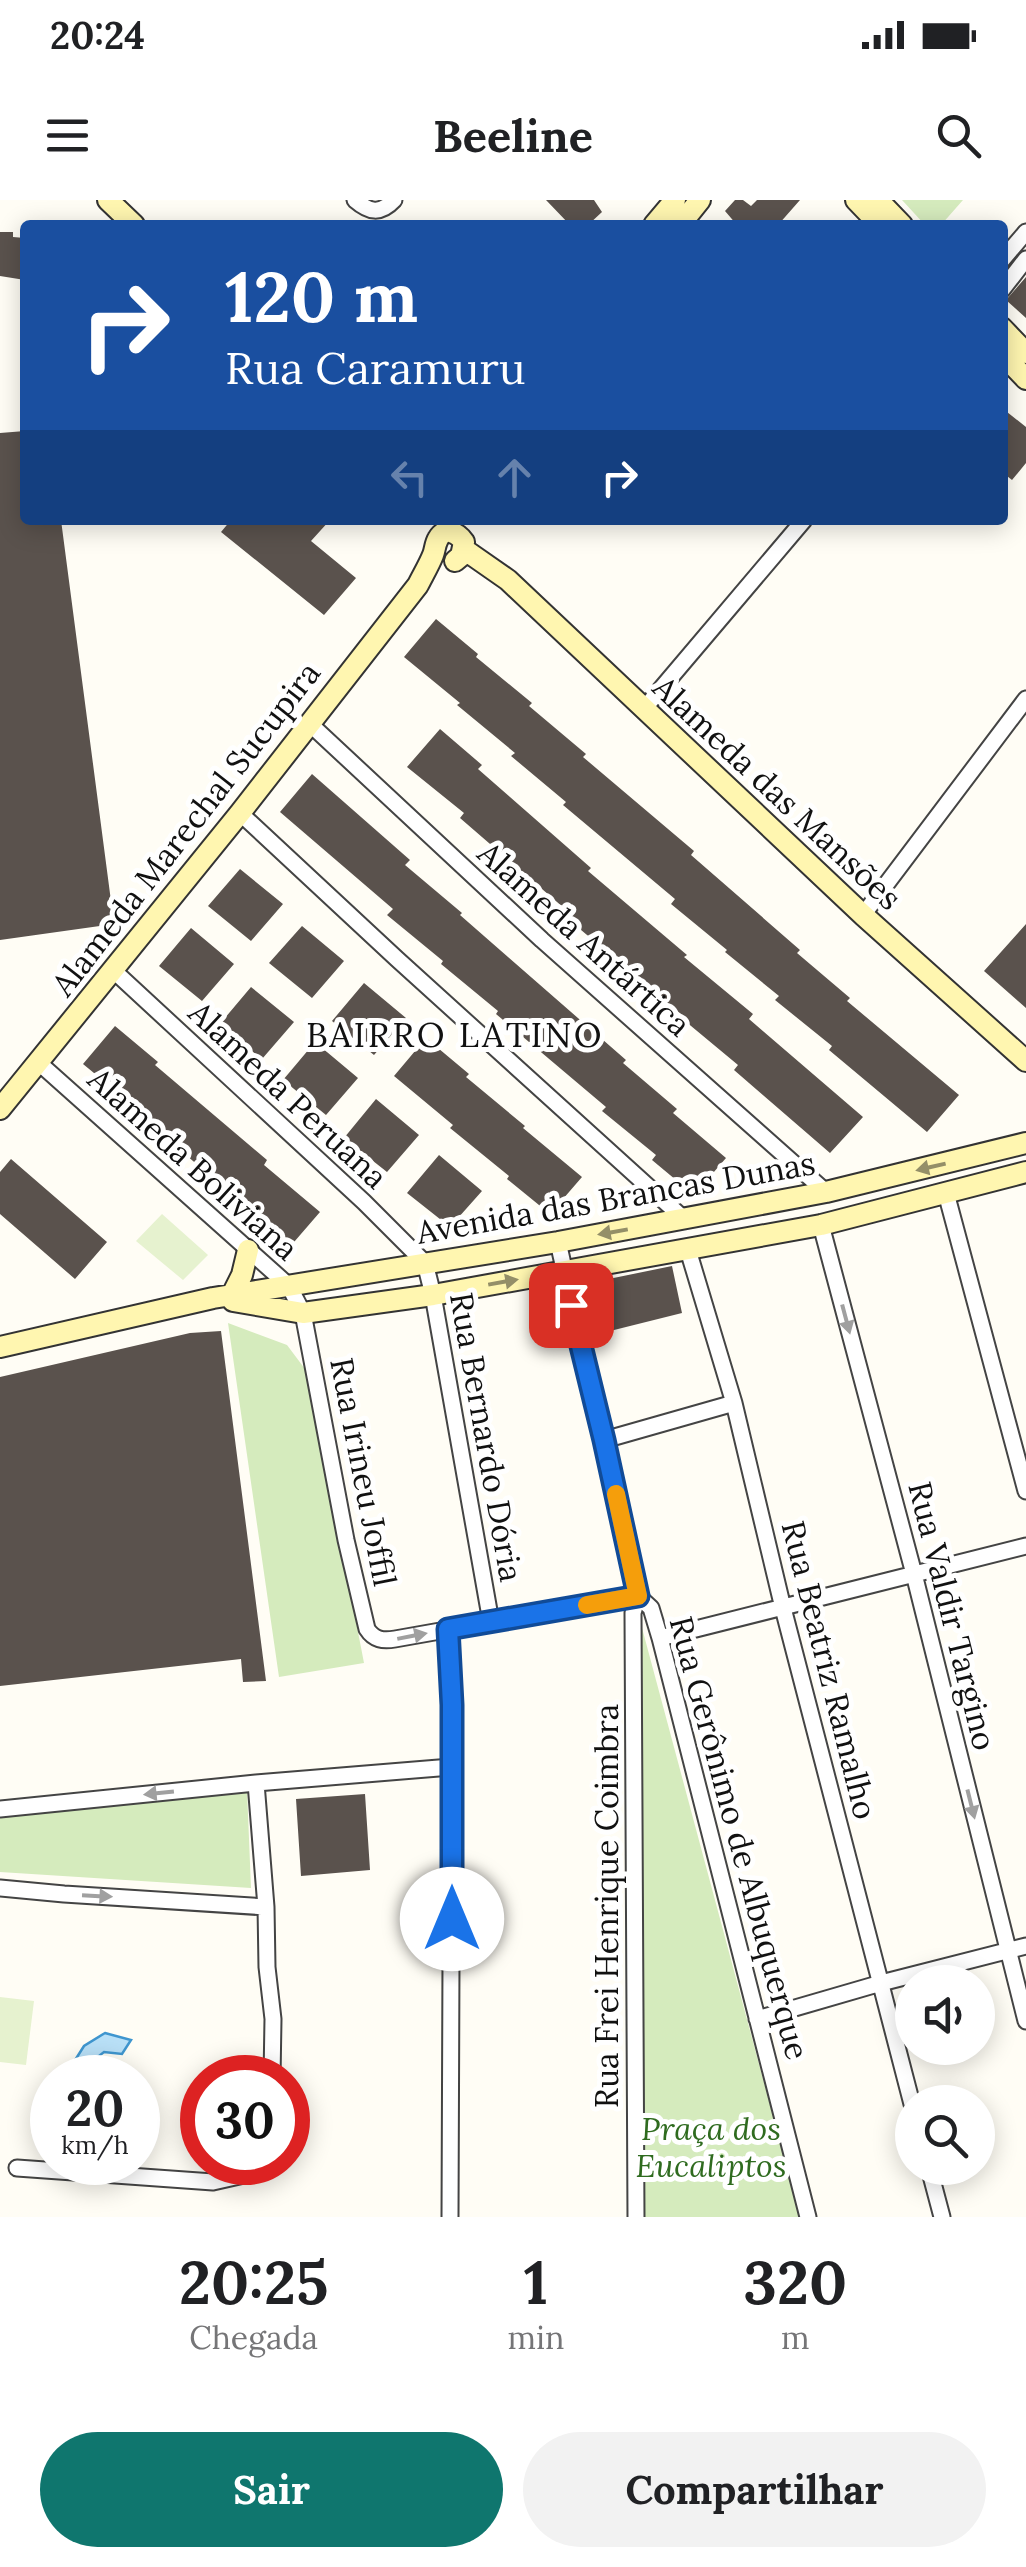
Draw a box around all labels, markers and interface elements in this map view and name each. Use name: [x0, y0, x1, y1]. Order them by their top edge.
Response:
text: 20:24: [50, 11, 145, 59]
text: Beeline: [433, 107, 593, 164]
icon: menu: [40, 108, 95, 163]
icon: search: [931, 108, 986, 163]
text: 120 m: [225, 252, 418, 341]
icon: right: [60, 260, 190, 390]
text: Rua Caramuru: [225, 339, 526, 396]
icon: left: [382, 450, 437, 505]
icon: ahead: [487, 450, 542, 505]
icon: right: [592, 450, 647, 505]
street label: Alameda Marechal Sucupira: [42, 653, 329, 1005]
street label: Alameda das Mansões: [644, 666, 910, 918]
street label: Alameda Antártica: [469, 832, 699, 1045]
street label: Alameda Peruana: [180, 991, 396, 1197]
district label: BAIRRO LATINO: [306, 1012, 604, 1057]
street label: Alameda Boliviana: [79, 1058, 307, 1269]
street label: Avenida das Brancas Dunas: [413, 1142, 818, 1253]
one-way arrow: [915, 1160, 946, 1175]
one-way arrow: [597, 1225, 628, 1240]
pin: [529, 1263, 614, 1348]
one-way arrow: [488, 1274, 520, 1289]
icon: arrive: [544, 1278, 599, 1333]
street label: Rua Bernardo Dória: [441, 1289, 532, 1585]
one-way arrow: [839, 1304, 855, 1335]
street label: Rua Irineu Joffil: [321, 1354, 406, 1590]
street label: Rua Valdir Targino: [899, 1477, 1006, 1754]
street label: Rua Beatriz Ramalho: [773, 1517, 886, 1823]
street label: Rua Gerônimo de Albuquerque: [661, 1612, 818, 2064]
one-way arrow: [397, 1627, 428, 1643]
street label: Rua Frei Henrique Coimbra: [586, 1704, 627, 2108]
one-way arrow: [142, 1785, 174, 1801]
one-way arrow: [964, 1789, 980, 1820]
position arrow: [400, 1867, 504, 1971]
one-way arrow: [82, 1888, 114, 1904]
map controls: [895, 1965, 995, 2185]
button: sound: [895, 1965, 995, 2065]
speed limit sign: 30: [180, 2055, 310, 2185]
text: 20: [66, 2076, 124, 2140]
button: search: [895, 2085, 995, 2185]
park label: Praça dos Eucaliptos: [636, 2108, 786, 2186]
text: km/h: [61, 2129, 129, 2161]
text: 20:25: [179, 2244, 328, 2320]
text: 1: [524, 2244, 548, 2320]
text: 320: [743, 2244, 847, 2320]
text: Chegada: [189, 2317, 318, 2358]
text: min: [507, 2317, 564, 2358]
text: m: [781, 2317, 810, 2358]
button: Sair: [40, 2432, 503, 2547]
button: Compartilhar: [523, 2432, 986, 2547]

